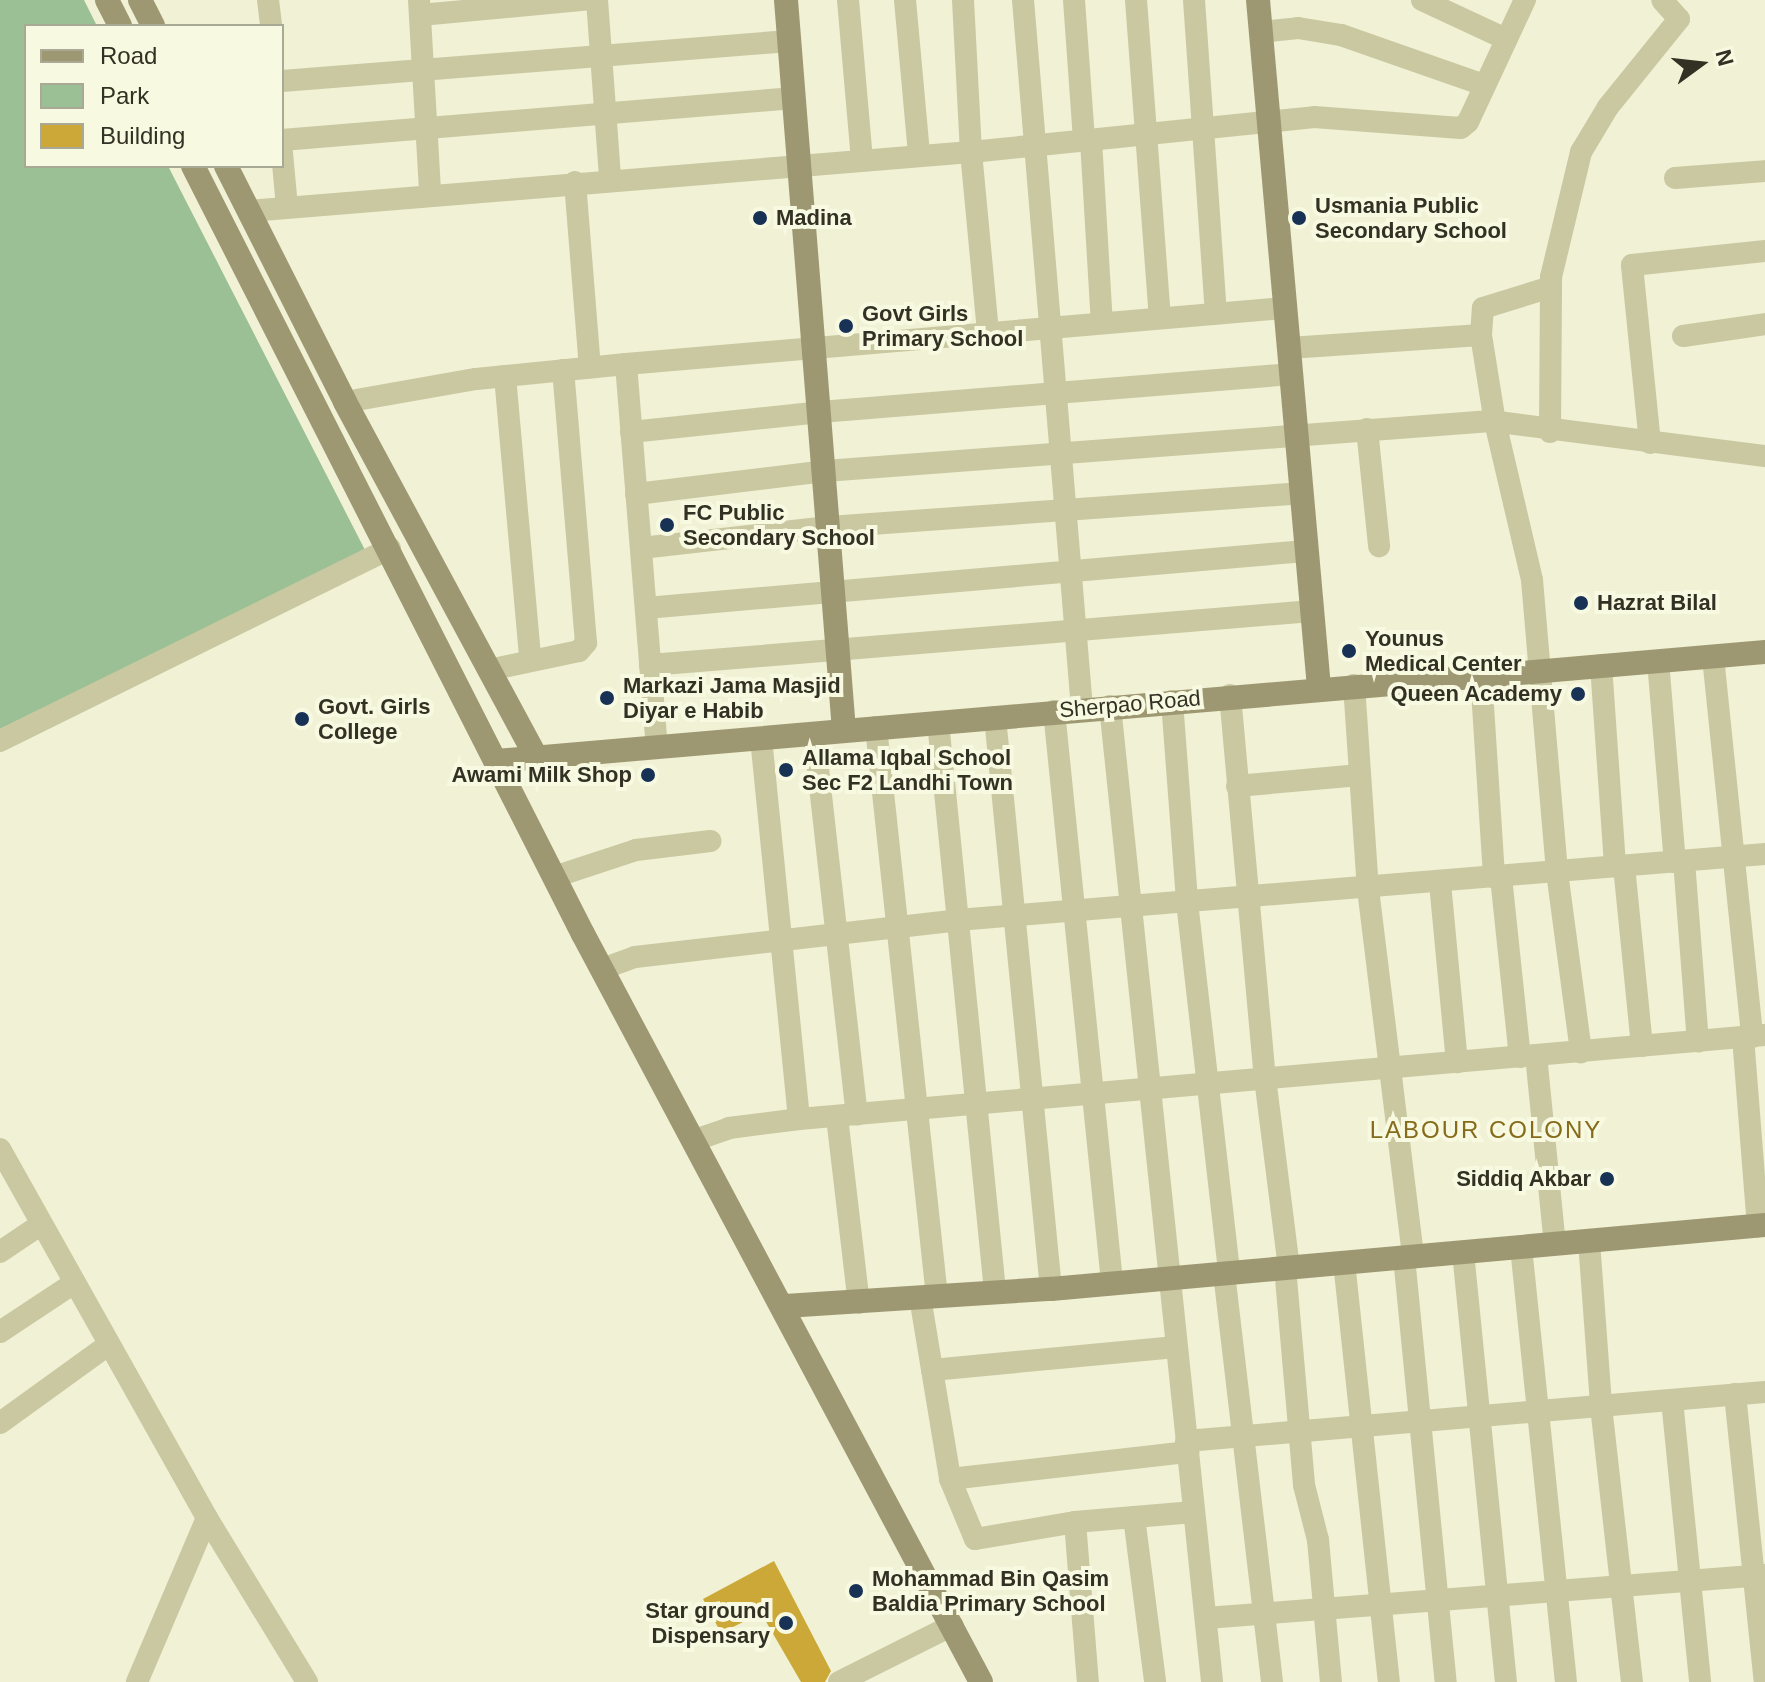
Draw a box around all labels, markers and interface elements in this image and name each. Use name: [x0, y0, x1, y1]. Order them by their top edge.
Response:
legend: [24, 24, 284, 168]
north arrow: [1661, 24, 1741, 104]
text: Road: [100, 42, 157, 69]
text: N: [1711, 47, 1739, 69]
text: Park: [100, 82, 149, 109]
text: Building: [100, 122, 185, 149]
place label: Usmania Public Secondary School: [1315, 192, 1507, 244]
place label: Madina: [776, 205, 852, 231]
marker: Madina: [751, 209, 769, 227]
marker: Usmania Public Secondary School: [1290, 209, 1308, 227]
place label: Govt Girls Primary School: [862, 300, 1023, 352]
marker: Govt Girls Primary School: [837, 317, 855, 335]
place label: FC Public Secondary School: [683, 499, 875, 550]
marker: FC Public Secondary School: [658, 516, 676, 534]
place label: Hazrat Bilal: [1597, 590, 1717, 616]
marker: Hazrat Bilal: [1572, 594, 1590, 612]
place label: Younus Medical Center: [1365, 625, 1521, 676]
marker: Younus Medical Center: [1340, 642, 1358, 660]
place label: Markazi Jama Masjid Diyar e Habib: [623, 672, 841, 724]
place label: Queen Academy: [1390, 681, 1562, 707]
street label: Sherpao Road: [1058, 685, 1202, 723]
marker: Queen Academy: [1569, 685, 1587, 703]
marker: Markazi Jama Masjid Diyar e Habib: [598, 689, 616, 707]
place label: Govt. Girls College: [318, 693, 430, 744]
marker: Govt. Girls College: [293, 710, 311, 728]
place label: Allama Iqbal School Sec F2 Landhi Town: [802, 744, 1013, 796]
marker: Allama Iqbal School Sec F2 Landhi Town: [777, 761, 795, 779]
place label: Awami Milk Shop: [451, 762, 632, 788]
marker: Awami Milk Shop: [639, 766, 657, 784]
district label: LABOUR COLONY: [1370, 1116, 1602, 1144]
place label: Siddiq Akbar: [1455, 1166, 1591, 1192]
marker: Siddiq Akbar: [1598, 1170, 1616, 1188]
place label: Mohammad Bin Qasim Baldia Primary School: [872, 1565, 1109, 1616]
marker: Mohammad Bin Qasim Baldia Primary School: [847, 1582, 865, 1600]
place label: Star ground Dispensary: [645, 1597, 770, 1648]
marker: Star ground Dispensary: [777, 1614, 795, 1632]

